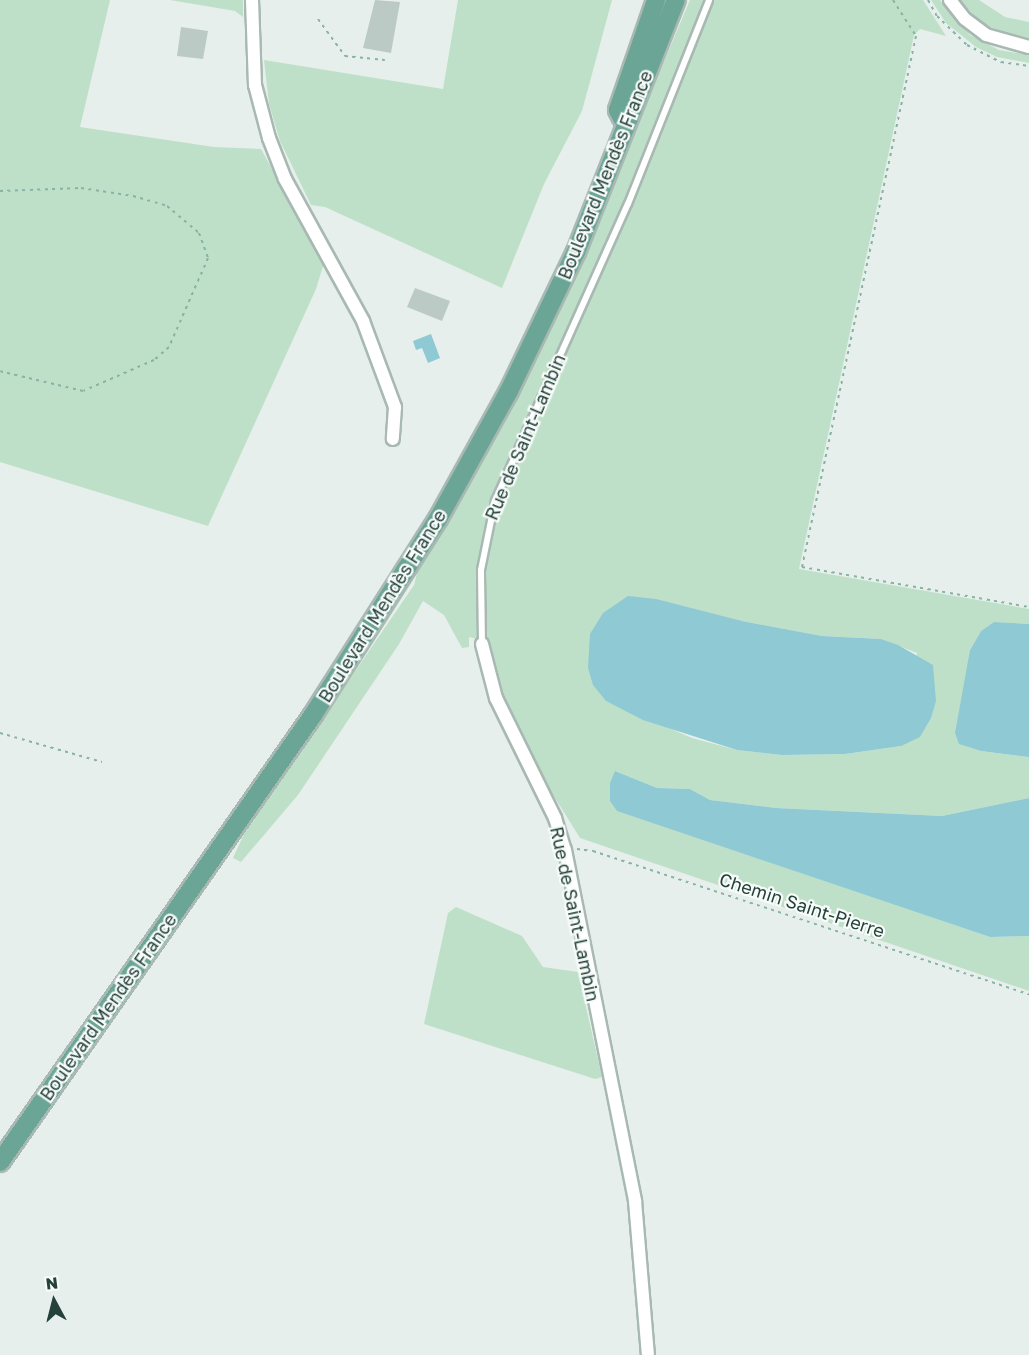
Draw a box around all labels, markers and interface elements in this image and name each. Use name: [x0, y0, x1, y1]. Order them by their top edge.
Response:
street label: Boulevard Mendès France: [553, 68, 657, 282]
street label: Rue de Saint-Lambin: [480, 351, 570, 523]
street label: Boulevard Mendès France: [314, 506, 450, 706]
street label: Rue de Saint-Lambin: [546, 825, 604, 1003]
street label: Chemin Saint-Pierre: [717, 868, 887, 942]
street label: Boulevard Mendès France: [35, 909, 181, 1105]
north arrow: [24, 1271, 84, 1331]
text: N: [45, 1272, 59, 1294]

